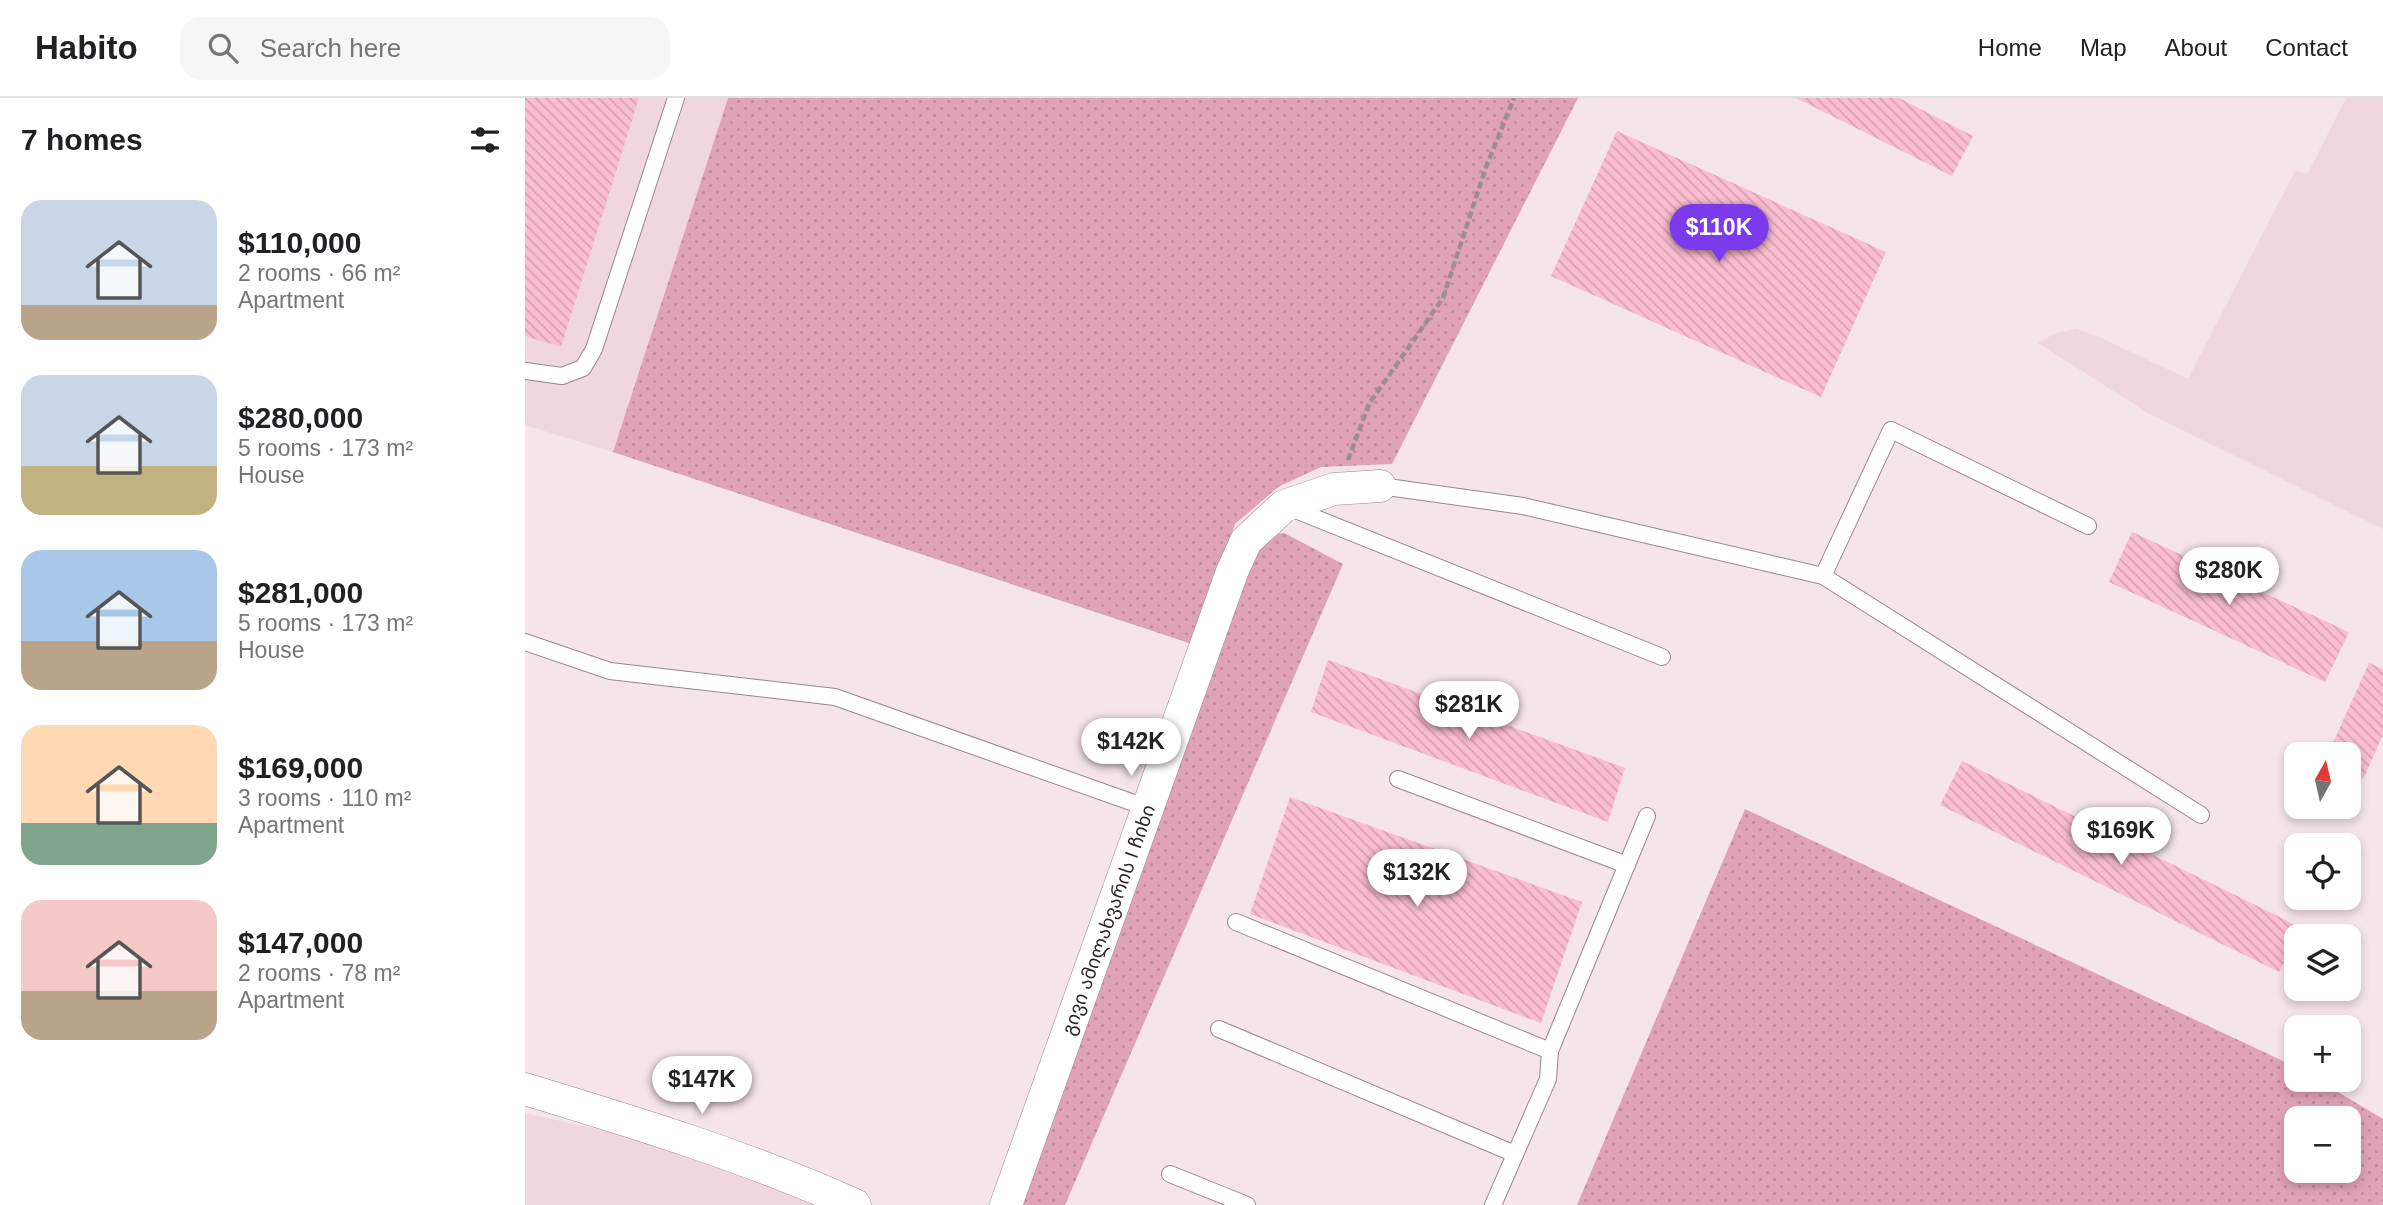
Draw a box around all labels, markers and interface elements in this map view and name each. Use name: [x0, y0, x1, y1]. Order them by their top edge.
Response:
search box: [180, 17, 670, 80]
text: Habito: [35, 29, 138, 66]
icon: search: [204, 29, 242, 67]
text: Search here: [260, 33, 401, 63]
text: Home: [1978, 34, 2042, 61]
text: Map: [2080, 34, 2127, 61]
text: About: [2165, 34, 2227, 61]
text: Contact: [2265, 34, 2348, 61]
icon: filters: [466, 121, 504, 159]
text: 7 homes: [21, 123, 143, 156]
pin: $110K: [1670, 204, 1768, 264]
text: $110K: [1686, 214, 1752, 240]
text: $110,000: [238, 226, 361, 259]
icon: home: [77, 228, 161, 312]
text: 2 rooms · 66 m²: [238, 260, 400, 286]
text: Apartment: [238, 287, 344, 313]
text: $280,000: [238, 401, 363, 434]
icon: home: [77, 403, 161, 487]
text: 5 rooms · 173 m²: [238, 435, 413, 461]
text: House: [238, 462, 304, 488]
pin: $280K: [2180, 547, 2278, 607]
text: $280K: [2195, 557, 2263, 583]
text: $281,000: [238, 576, 363, 609]
icon: home: [77, 578, 161, 662]
text: 5 rooms · 173 m²: [238, 610, 413, 636]
text: House: [238, 637, 304, 663]
pin: $281K: [1420, 682, 1518, 741]
text: $281K: [1435, 691, 1503, 717]
pin: $142K: [1082, 718, 1180, 778]
text: $142K: [1097, 728, 1165, 754]
north arrow: [2284, 742, 2361, 819]
map controls: [2284, 742, 2361, 1183]
text: $169,000: [238, 751, 363, 784]
icon: home: [77, 753, 161, 837]
text: 3 rooms · 110 m²: [238, 785, 411, 811]
street label: გივი ამილახვარის I ჩიხი: [1057, 802, 1159, 1038]
pin: $169K: [2072, 808, 2170, 867]
text: Apartment: [238, 812, 344, 838]
text: $169K: [2087, 817, 2155, 843]
button: locate: [2284, 833, 2361, 910]
pin: $132K: [1368, 850, 1466, 909]
text: $132K: [1383, 859, 1451, 885]
button: layers: [2284, 924, 2361, 1001]
text: $147,000: [238, 926, 363, 959]
icon: home: [77, 928, 161, 1012]
text: 2 rooms · 78 m²: [238, 960, 400, 986]
text: Apartment: [238, 987, 344, 1013]
button: +: [2284, 1015, 2361, 1092]
pin: $147K: [653, 1056, 751, 1116]
text: $147K: [668, 1066, 736, 1092]
button: −: [2284, 1106, 2361, 1183]

